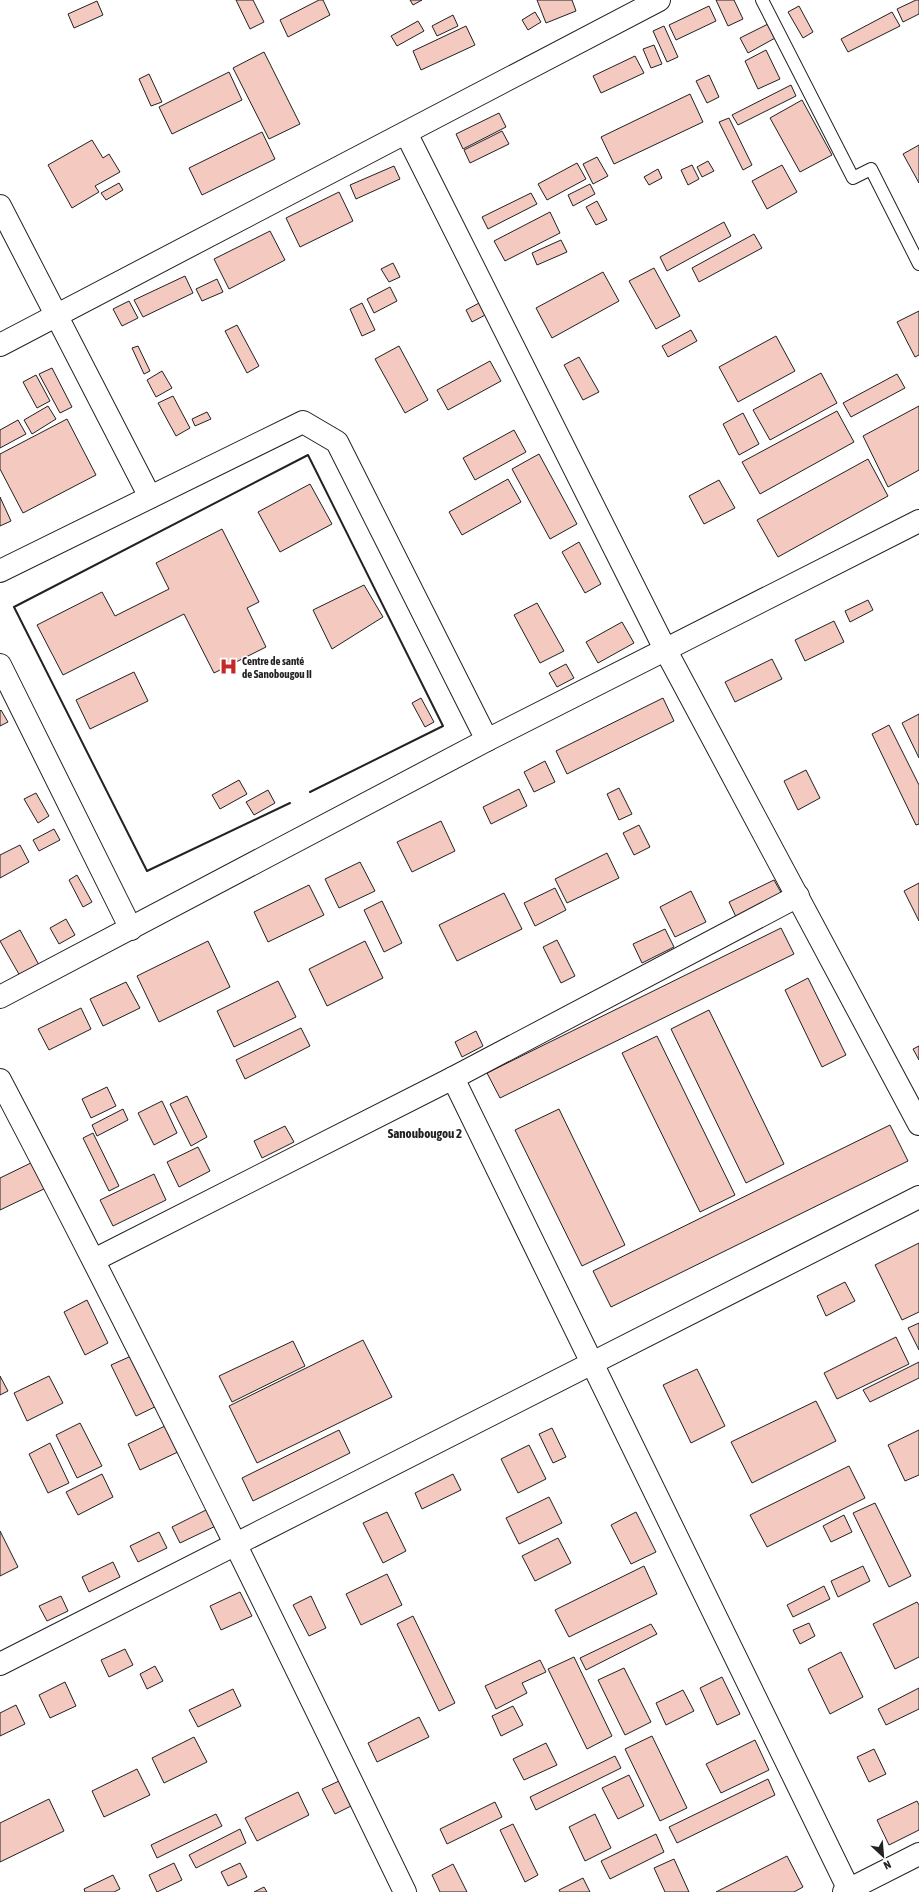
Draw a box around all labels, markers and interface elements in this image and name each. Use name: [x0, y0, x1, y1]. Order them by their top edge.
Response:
place label: Centre de santé de Sanobougou II: [242, 655, 312, 680]
hospital icon: Centre de santé de Sanobougou II: [219, 657, 239, 677]
district label: Sanoubougou 2: [388, 1126, 462, 1141]
north arrow: [863, 1836, 903, 1876]
text: N: [882, 1858, 893, 1872]

